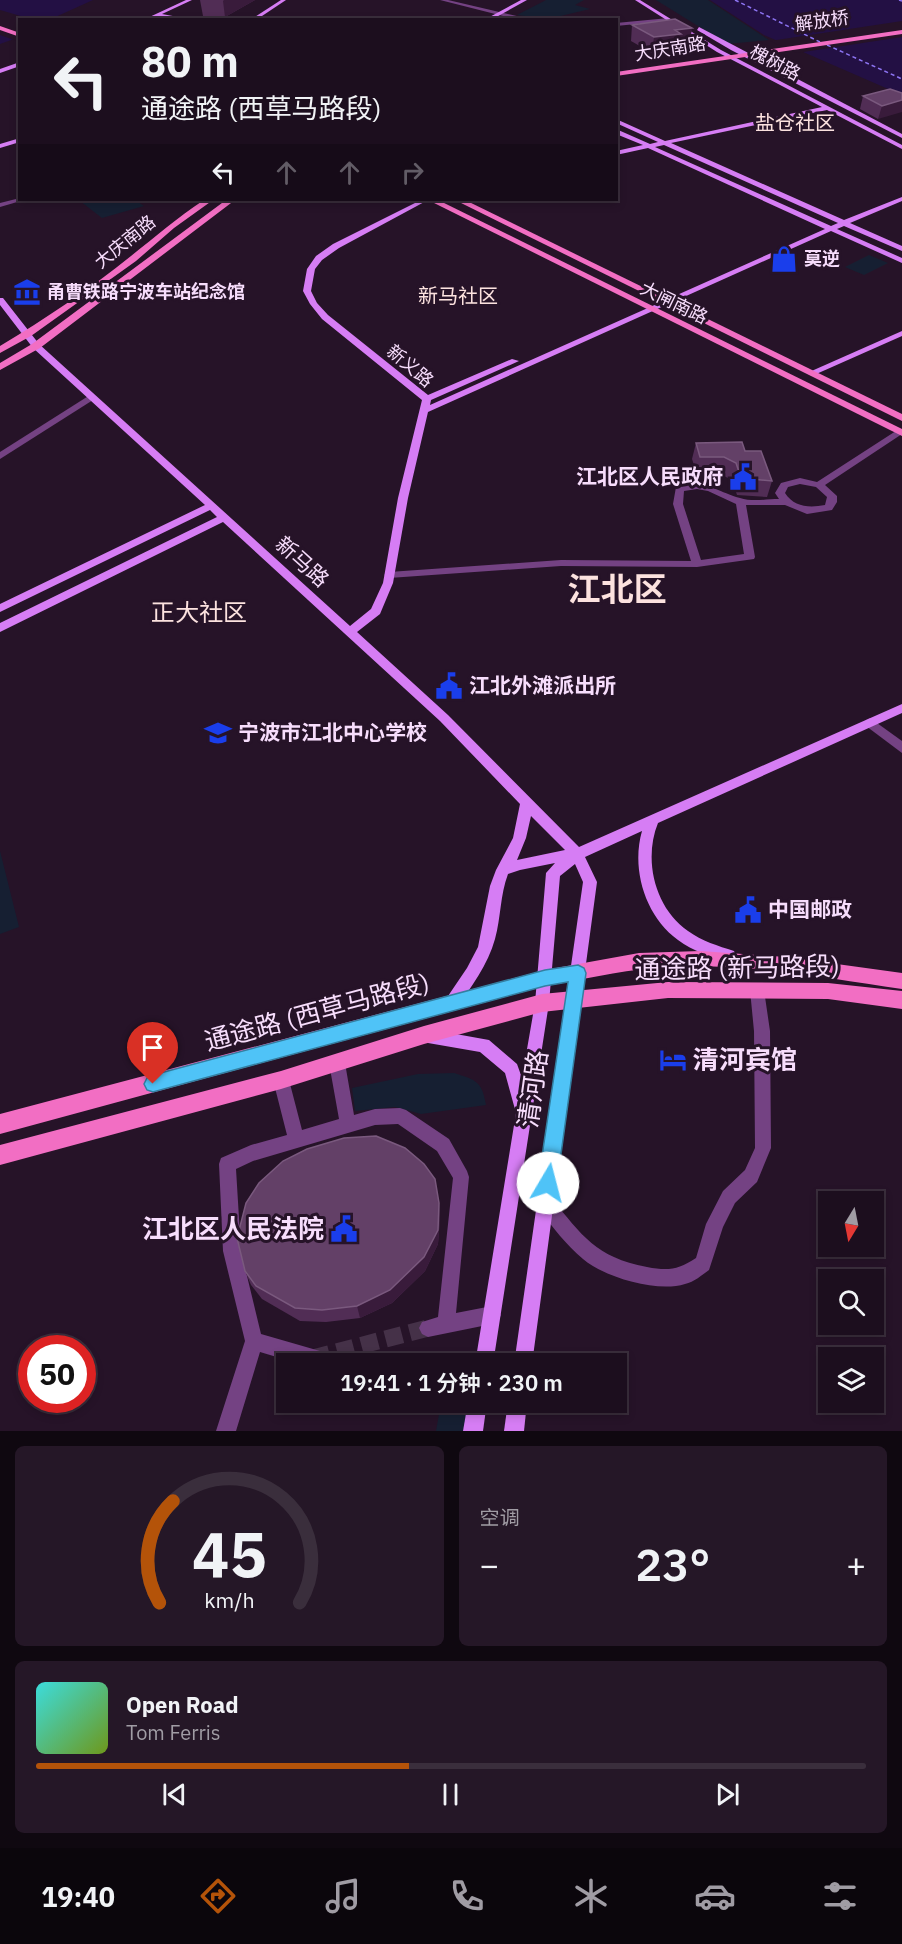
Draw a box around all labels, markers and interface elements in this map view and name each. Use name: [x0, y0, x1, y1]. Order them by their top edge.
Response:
street label: 解放桥: [794, 5, 850, 36]
street label: 大庆南路: [633, 32, 707, 65]
text: 80 m: [141, 34, 239, 89]
street label: 槐树路: [746, 40, 804, 85]
icon: left: [42, 42, 120, 120]
text: 通途路 (西草马路段): [141, 90, 381, 125]
district label: 盐仓社区: [755, 109, 835, 136]
icon: left: [207, 156, 240, 189]
icon: ahead: [270, 156, 303, 189]
icon: ahead: [333, 156, 366, 189]
icon: right: [396, 156, 429, 189]
street label: 大庆南路: [89, 210, 160, 273]
shop icon: 莫逆: [769, 244, 799, 274]
place label: 莫逆: [804, 247, 840, 270]
street label: 大闸南路: [637, 276, 712, 329]
museum icon: 甬曹铁路宁波车站纪念馆: [12, 277, 42, 307]
place label: 甬曹铁路宁波车站纪念馆: [47, 280, 245, 303]
district label: 新马社区: [418, 282, 498, 309]
street label: 新义路: [382, 339, 438, 392]
place label: 江北区人民政府: [576, 462, 723, 490]
public building icon: 江北区人民政府: [728, 462, 758, 492]
street label: 新马路: [270, 530, 335, 593]
district label: 江北区: [568, 567, 667, 610]
district label: 正大社区: [151, 596, 247, 628]
public building icon: 江北外滩派出所: [434, 671, 464, 701]
place label: 江北外滩派出所: [469, 671, 616, 699]
school or university icon: 宁波市江北中心学校: [203, 718, 233, 748]
place label: 宁波市江北中心学校: [238, 718, 427, 746]
public building icon: 中国邮政: [733, 895, 763, 925]
place label: 中国邮政: [768, 895, 852, 923]
street label: 通途路 (新马路段): [634, 948, 840, 986]
street label: 通途路 (西草马路段): [201, 965, 433, 1057]
pin: [127, 1022, 178, 1084]
icon: arrive: [136, 1031, 169, 1064]
place label: 清河宾馆: [693, 1042, 797, 1076]
hotel icon: 清河宾馆: [658, 1045, 688, 1075]
street label: 清河路: [510, 1048, 554, 1130]
position arrow: [516, 1151, 580, 1215]
north arrow: [818, 1191, 884, 1257]
map controls: [818, 1191, 884, 1413]
place label: 江北区人民法院: [142, 1211, 324, 1245]
public building icon: 江北区人民法院: [329, 1214, 359, 1244]
button: search: [818, 1269, 884, 1335]
speed limit sign: 50: [18, 1335, 96, 1413]
button: layers: [818, 1347, 884, 1413]
text: 19:41 · 1 分钟 · 230 m: [340, 1368, 563, 1397]
text: 空调: [480, 1504, 520, 1531]
text: 45: [192, 1513, 267, 1594]
text: 23°: [635, 1535, 710, 1593]
text: −: [480, 1543, 499, 1586]
text: +: [846, 1543, 866, 1586]
text: km/h: [204, 1586, 254, 1614]
text: Open Road: [126, 1690, 239, 1719]
text: Tom Ferris: [126, 1719, 221, 1746]
icon: previous: [158, 1778, 191, 1811]
icon: pause: [434, 1778, 467, 1811]
icon: next: [711, 1778, 744, 1811]
icon: directions: [197, 1875, 239, 1917]
icon: music: [322, 1875, 364, 1917]
icon: phone: [446, 1875, 488, 1917]
icon: climate: [570, 1875, 612, 1917]
icon: car: [694, 1875, 736, 1917]
icon: filters: [819, 1875, 861, 1917]
text: 19:40: [41, 1879, 115, 1914]

